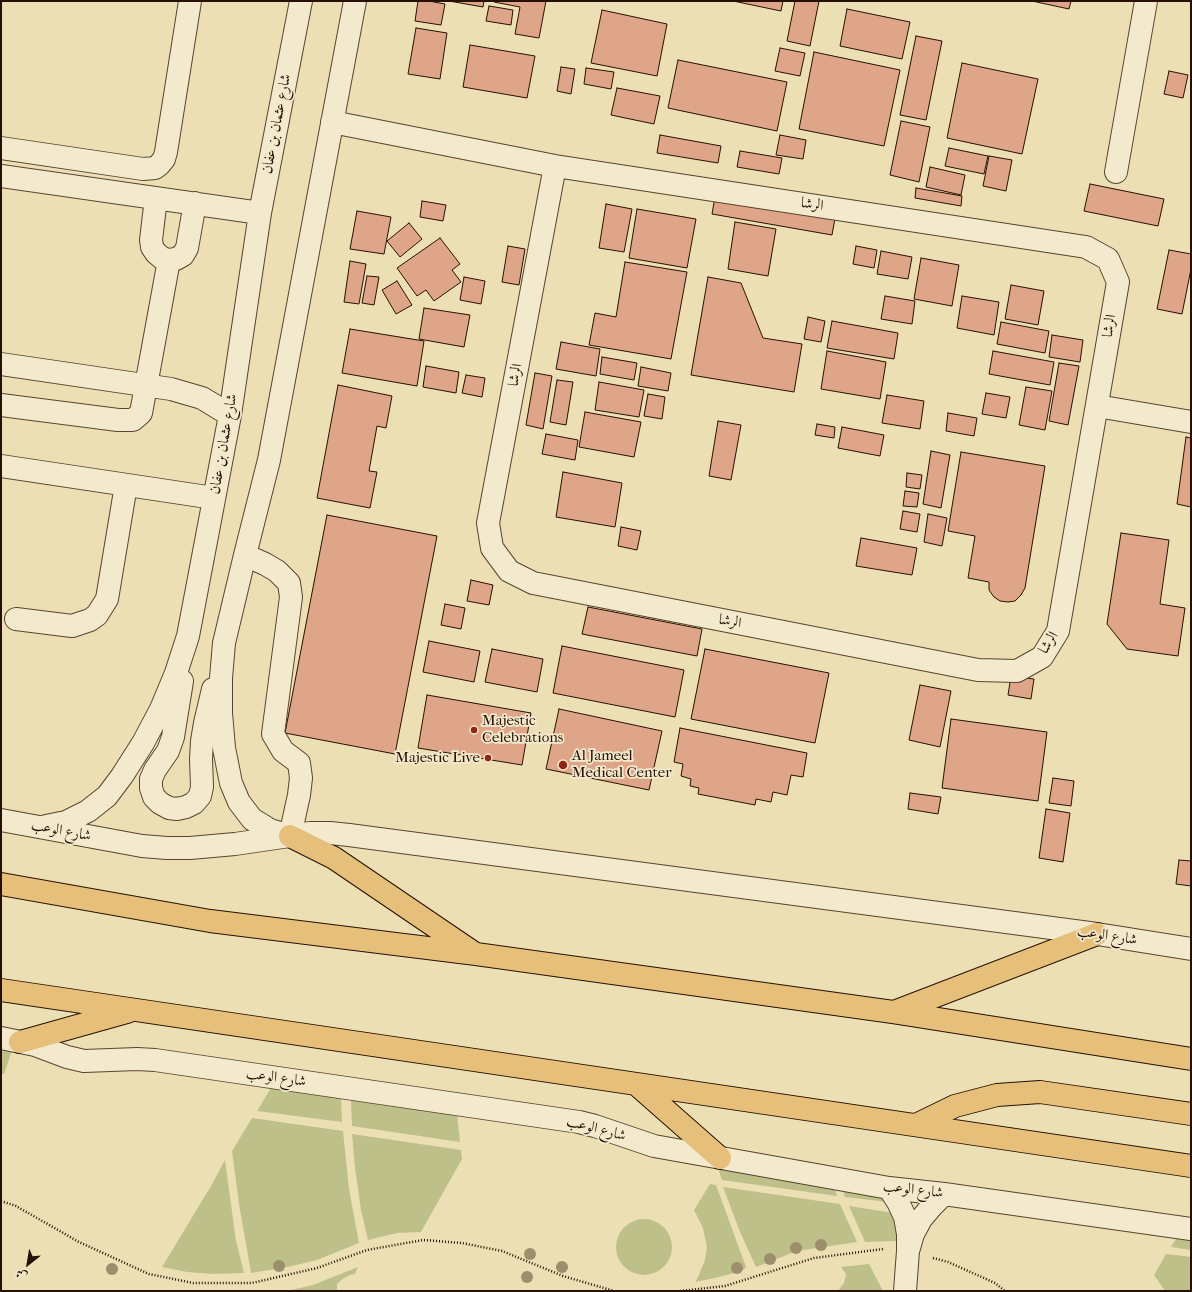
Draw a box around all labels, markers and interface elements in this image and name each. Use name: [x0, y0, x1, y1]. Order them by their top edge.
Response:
street label: شارع عثمان بن عفان: [258, 72, 296, 176]
street label: الرشا: [799, 194, 825, 216]
street label: الرشا: [1099, 313, 1121, 339]
street label: الرشا: [505, 362, 527, 388]
street label: شارع عثمان بن عفان: [206, 392, 242, 496]
street label: الرشا: [717, 611, 743, 633]
street label: الرشا: [1035, 629, 1063, 657]
place label: Majestic Celebrations: [482, 712, 563, 747]
marker: Majestic Celebrations: [469, 725, 479, 735]
place label: Al Jameel Medical Center: [572, 747, 672, 782]
place label: Majestic Live: [395, 749, 480, 767]
marker: Majestic Live: [483, 753, 493, 763]
marker: Al Jameel Medical Center: [557, 759, 569, 771]
street label: شارع الوعب: [29, 816, 93, 846]
street label: شارع الوعب: [1076, 922, 1138, 950]
street label: شارع الوعب: [245, 1065, 307, 1091]
street label: شارع الوعب: [564, 1112, 628, 1146]
street label: شارع الوعب: [882, 1177, 944, 1203]
north arrow: [8, 1244, 48, 1284]
text: ش: [14, 1266, 30, 1283]

